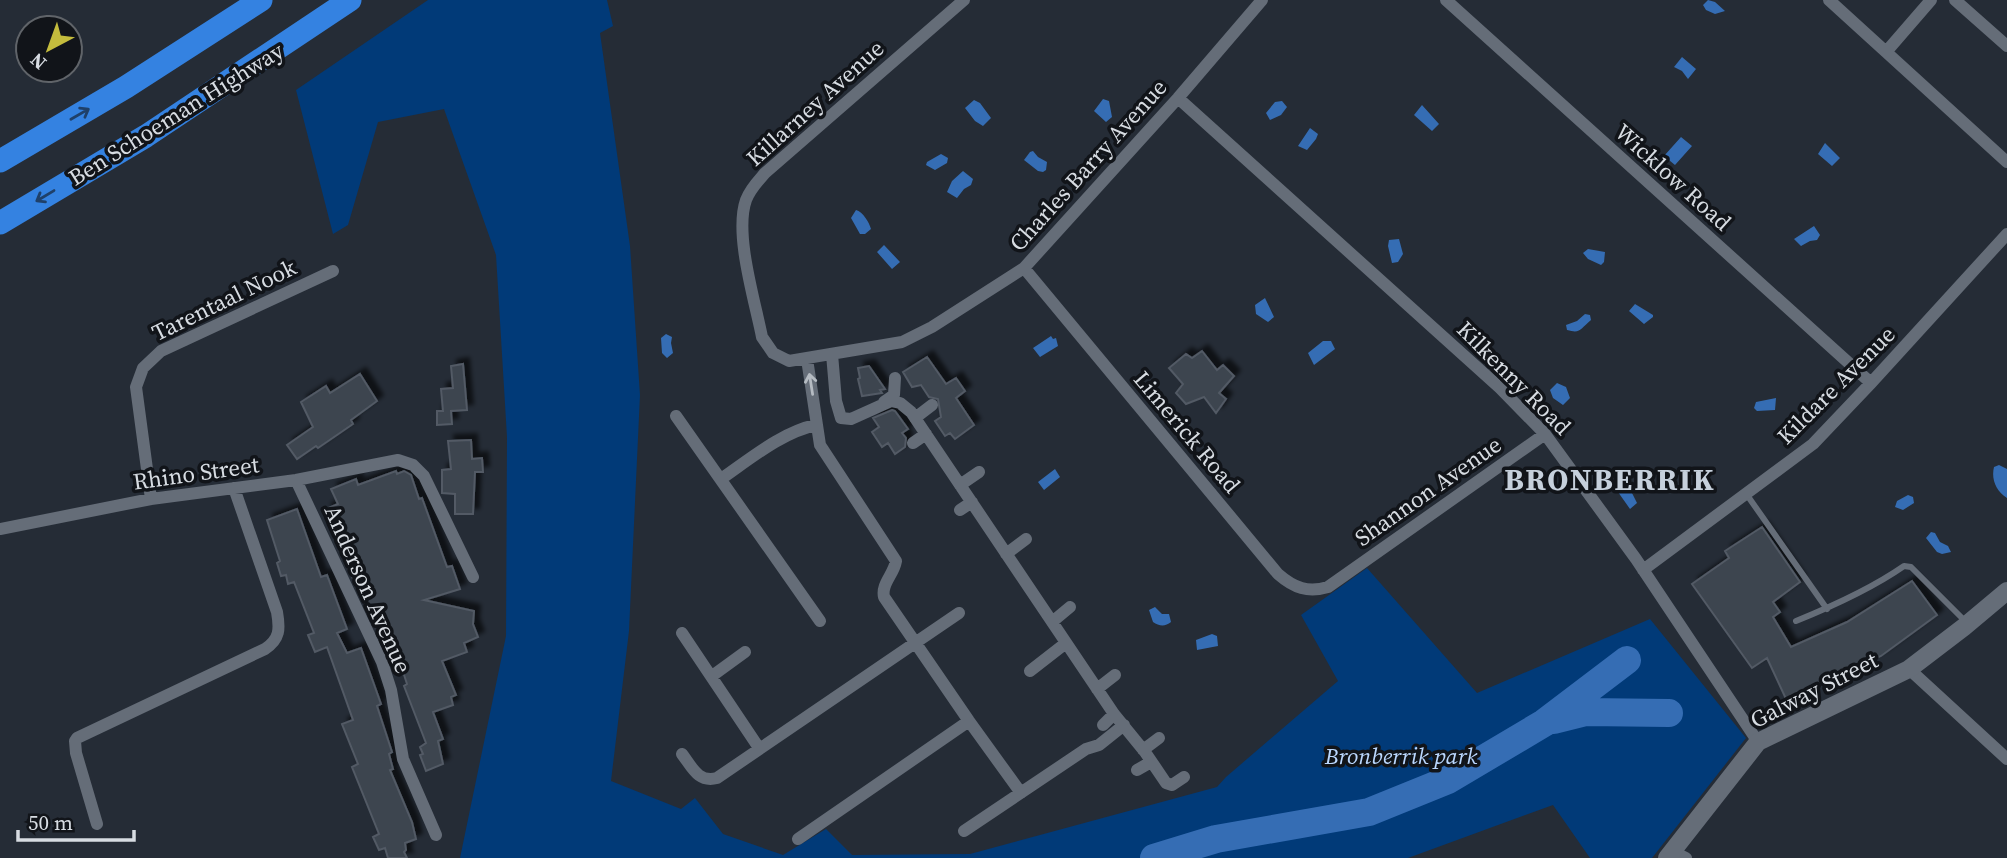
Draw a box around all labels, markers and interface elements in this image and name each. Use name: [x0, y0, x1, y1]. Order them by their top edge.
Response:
north arrow: [14, 14, 84, 84]
street label: Killarney Avenue: [739, 33, 891, 173]
street label: Ben Schoeman Highway: [62, 35, 290, 193]
text: N: [24, 47, 52, 76]
street label: Charles Barry Avenue: [1002, 72, 1174, 258]
one-way arrow: [69, 107, 90, 120]
street label: Wicklow Road: [1608, 116, 1738, 238]
one-way arrow: [36, 189, 56, 203]
street label: Tarentaal Nook: [146, 251, 302, 349]
street label: Kilkenny Road: [1450, 314, 1578, 442]
street label: Kildare Avenue: [1770, 319, 1902, 451]
street label: Limerick Road: [1126, 364, 1248, 500]
one-way arrow: [804, 373, 817, 396]
street label: Shannon Avenue: [1348, 428, 1508, 554]
street label: Rhino Street: [131, 448, 262, 498]
district label: BRONBERRIK: [1504, 459, 1716, 500]
street label: Anderson Avenue: [317, 500, 419, 678]
street label: Galway Street: [1745, 644, 1884, 736]
park label: Bronberrik park: [1324, 740, 1477, 772]
scale bar: [18, 798, 133, 842]
text: 50 m: [28, 808, 73, 837]

